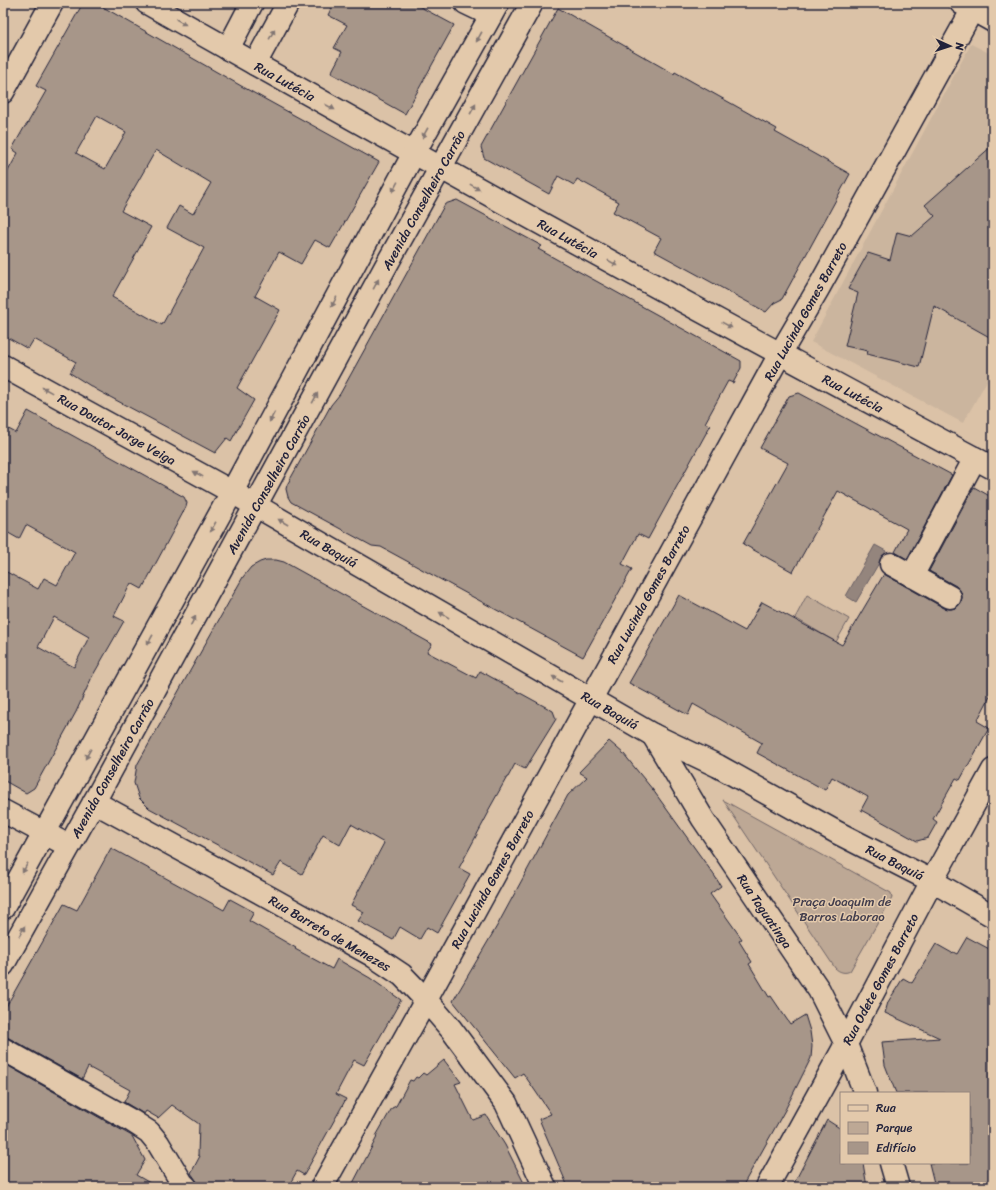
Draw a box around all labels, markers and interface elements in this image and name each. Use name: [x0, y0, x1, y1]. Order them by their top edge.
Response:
one-way arrow: [175, 19, 187, 26]
north arrow: [930, 26, 970, 66]
one-way arrow: [268, 28, 275, 40]
one-way arrow: [476, 31, 482, 43]
text: N: [950, 41, 969, 51]
street label: Rua Lutécia: [250, 55, 320, 108]
one-way arrow: [325, 103, 336, 110]
one-way arrow: [470, 103, 476, 115]
street label: Avenida Conselheiro Carrão: [375, 126, 472, 275]
one-way arrow: [422, 127, 429, 139]
one-way arrow: [392, 182, 399, 193]
one-way arrow: [469, 183, 481, 190]
street label: Rua Lutécia: [533, 212, 603, 265]
street label: Rua Lucinda Gomes Barreto: [758, 237, 854, 385]
one-way arrow: [607, 259, 619, 266]
one-way arrow: [373, 278, 380, 290]
one-way arrow: [331, 296, 337, 308]
one-way arrow: [721, 322, 733, 329]
street label: Rua Lutécia: [818, 368, 888, 419]
one-way arrow: [41, 387, 53, 394]
street label: Rua Doutor Jorge Veiga: [53, 387, 181, 472]
one-way arrow: [311, 392, 318, 404]
street label: Avenida Conselheiro Carrão: [220, 410, 317, 559]
one-way arrow: [269, 411, 276, 423]
one-way arrow: [192, 470, 204, 477]
one-way arrow: [277, 518, 289, 525]
street label: Rua Lucinda Gomes Barreto: [601, 520, 697, 668]
one-way arrow: [210, 521, 216, 532]
street label: Rua Baquiá: [296, 523, 362, 574]
one-way arrow: [438, 611, 450, 618]
one-way arrow: [190, 615, 197, 627]
one-way arrow: [147, 635, 154, 646]
one-way arrow: [551, 676, 563, 683]
street label: Rua Baquiá: [577, 685, 643, 736]
street label: Avenida Conselheiro Carrão: [64, 694, 161, 843]
one-way arrow: [84, 748, 91, 760]
street label: Rua Lucinda Gomes Barreto: [445, 805, 541, 953]
street label: Rua Baquiá: [861, 838, 928, 887]
one-way arrow: [21, 862, 28, 874]
street label: Rua Taguatinga: [731, 869, 799, 954]
street label: Rua Barreto de Menezes: [264, 889, 396, 978]
park label: Praça Joaquim de Barros Laborao: [793, 890, 892, 928]
street label: Rua Odete Gomes Barreto: [836, 909, 925, 1049]
one-way arrow: [19, 925, 25, 937]
legend: [840, 1092, 970, 1164]
text: Rua: [876, 1097, 897, 1119]
text: Parque: [876, 1117, 913, 1139]
text: Edifício: [876, 1137, 916, 1159]

